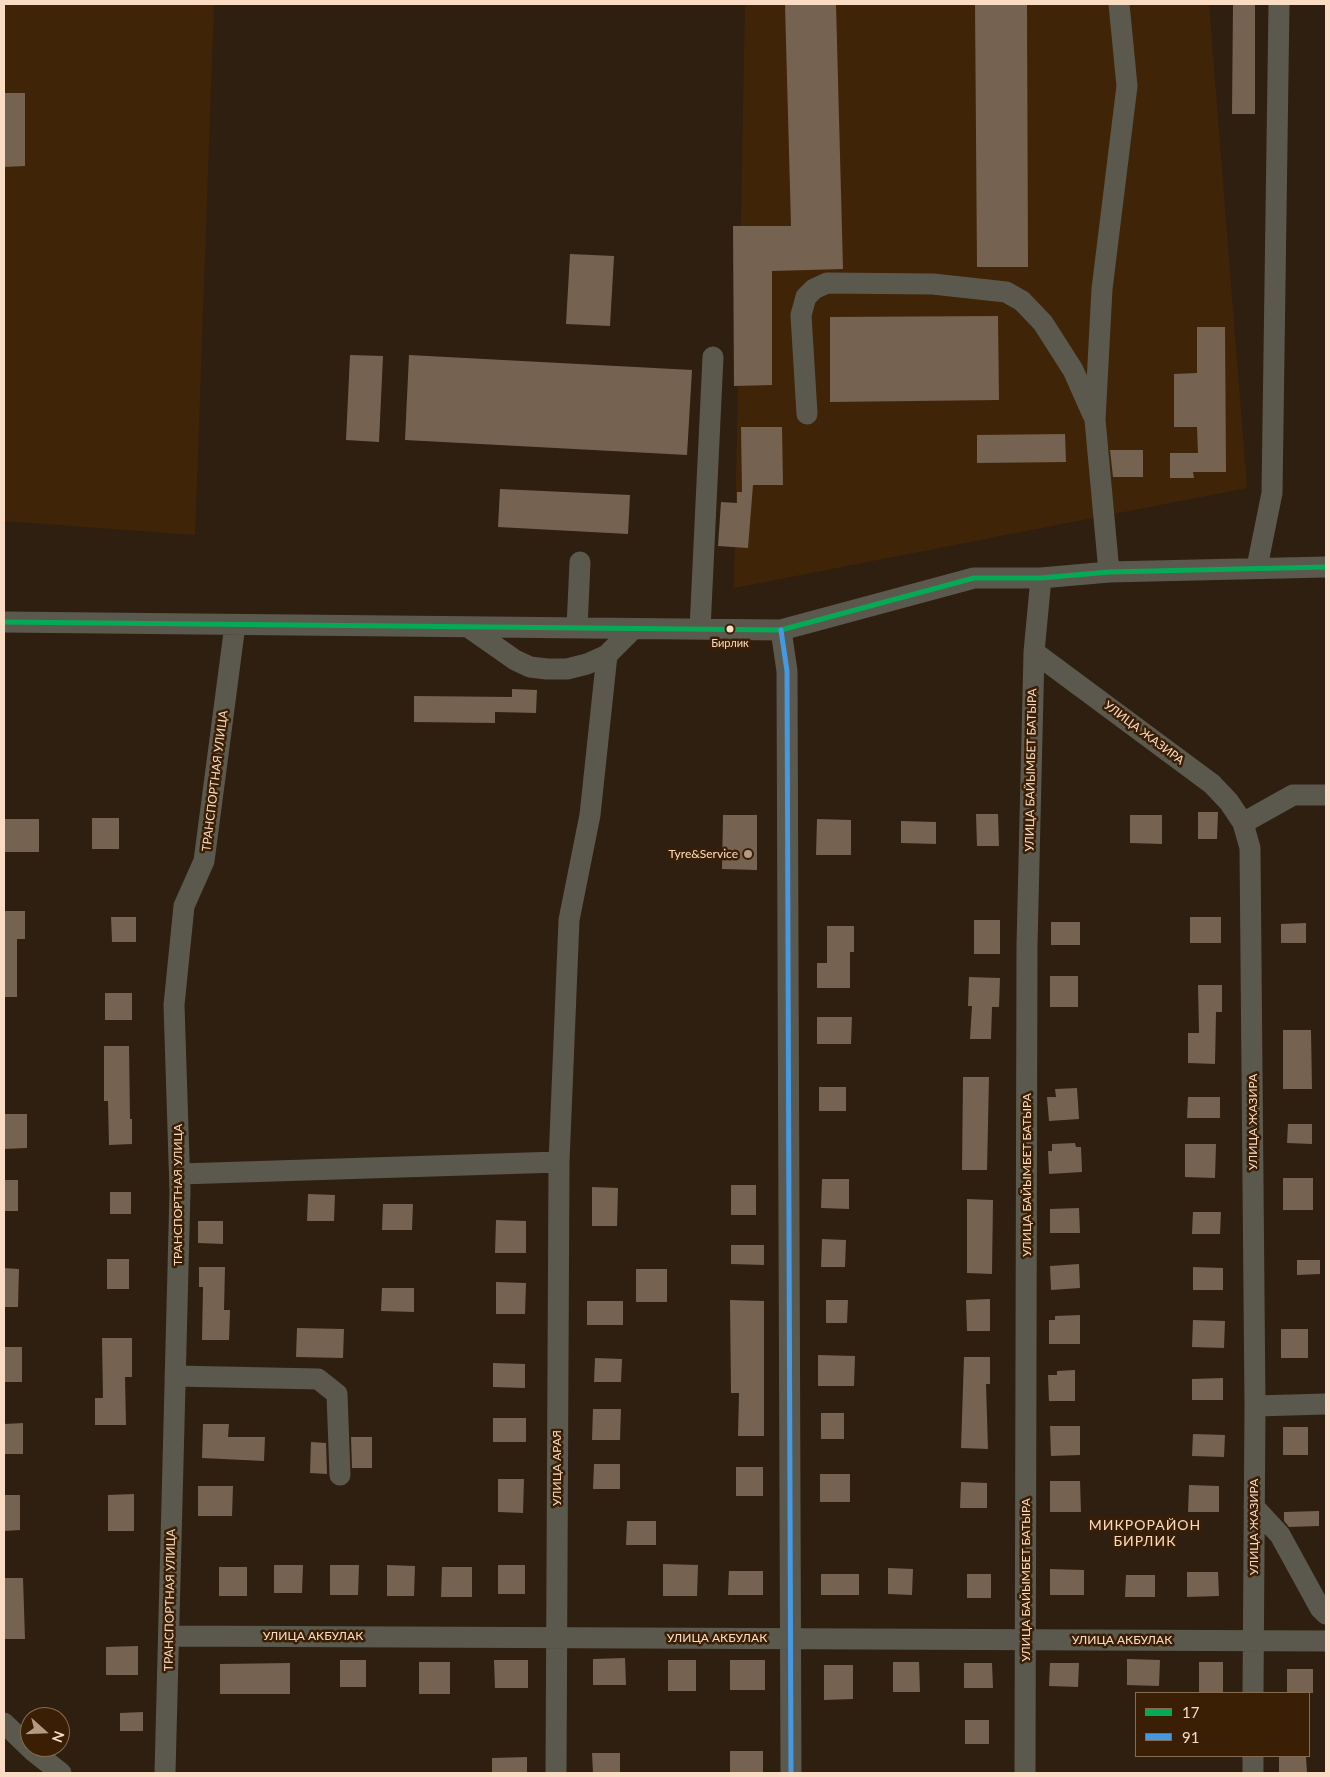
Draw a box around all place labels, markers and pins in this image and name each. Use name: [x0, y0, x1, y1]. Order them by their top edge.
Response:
marker: Бирлик: [725, 624, 735, 634]
place label: Бирлик: [711, 636, 749, 650]
place label: Tyre&Service: [669, 847, 738, 861]
marker: Tyre&Service: [742, 848, 754, 860]

